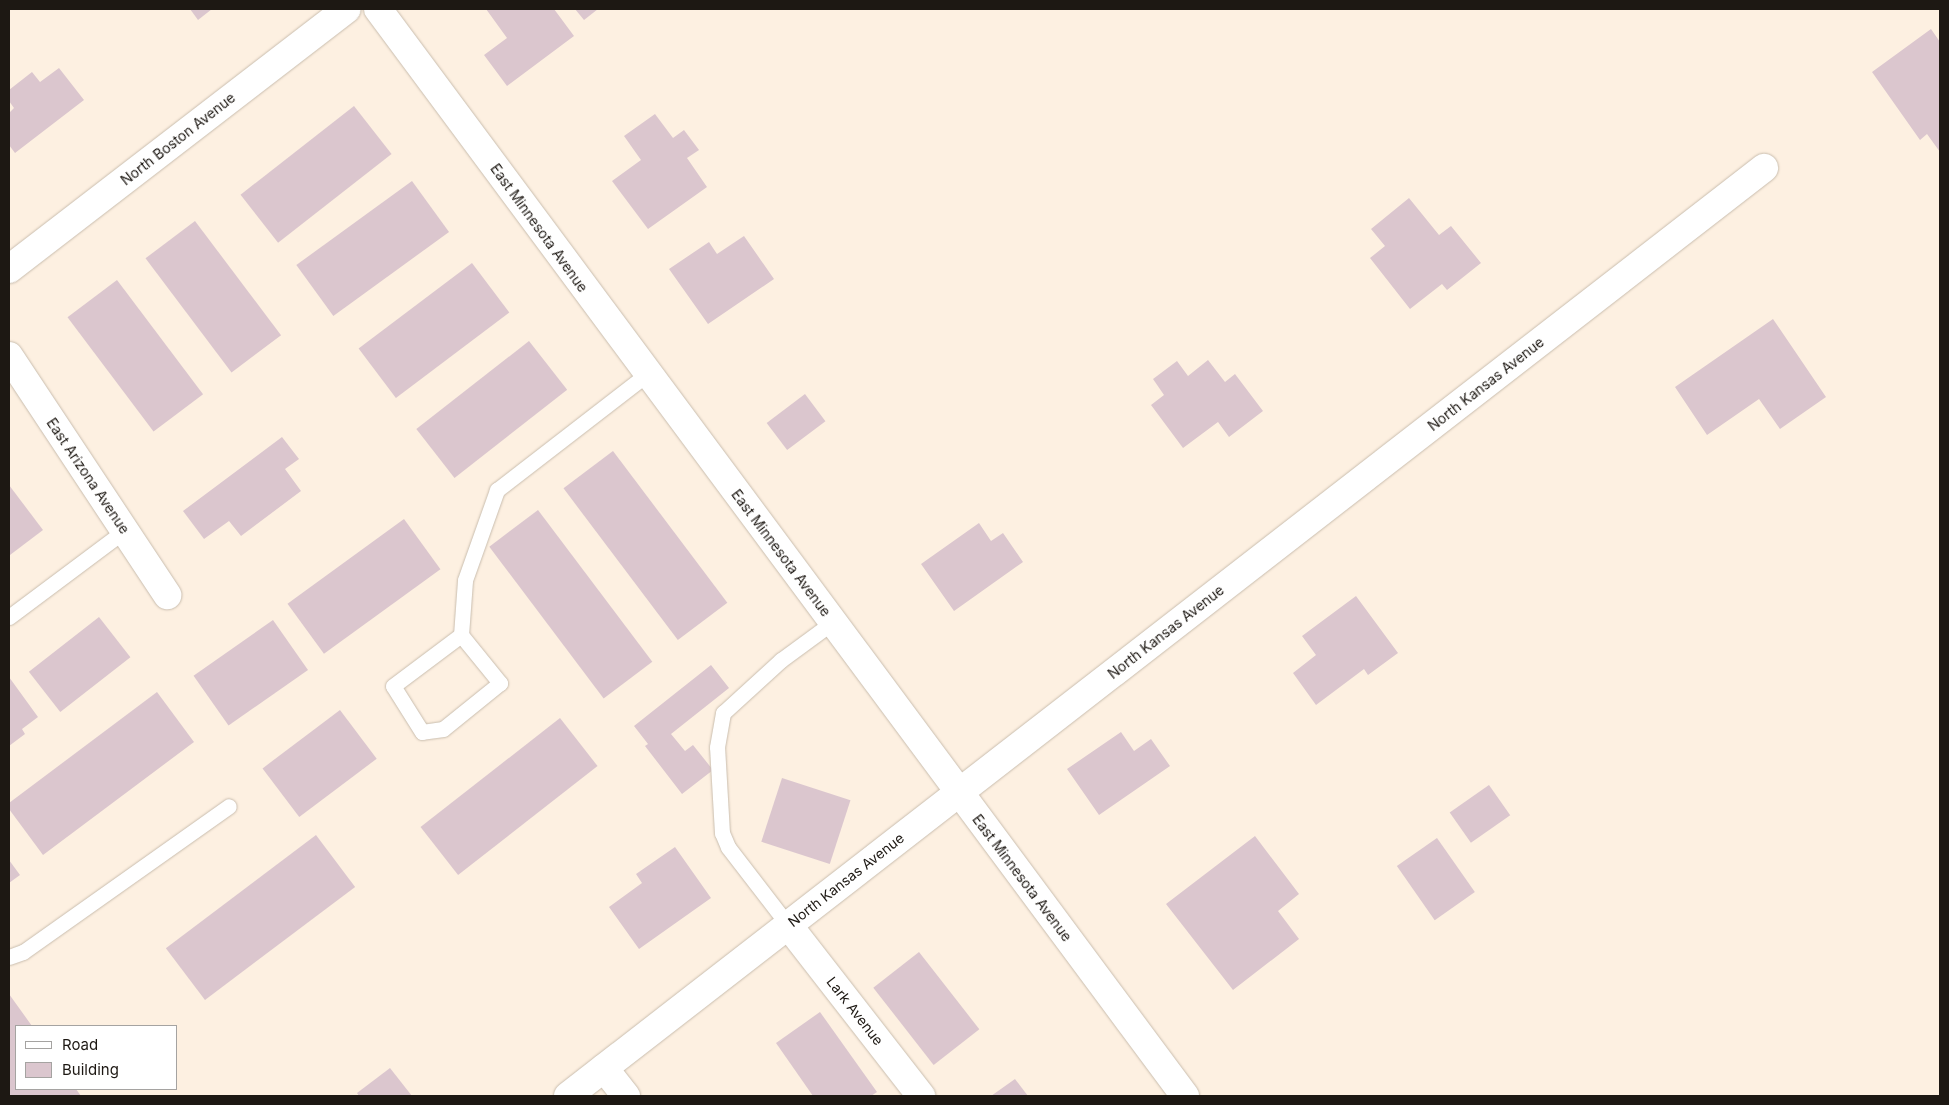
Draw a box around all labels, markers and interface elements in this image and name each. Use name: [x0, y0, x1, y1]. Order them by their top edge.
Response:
street label: North Boston Avenue: [118, 89, 238, 189]
street label: East Minnesota Avenue: [487, 161, 591, 295]
street label: North Kansas Avenue: [1425, 334, 1547, 434]
street label: East Arizona Avenue: [43, 415, 133, 537]
street label: East Minnesota Avenue: [728, 486, 834, 620]
street label: North Kansas Avenue: [1105, 582, 1227, 682]
street label: East Minnesota Avenue: [969, 811, 1075, 945]
street label: North Kansas Avenue: [785, 830, 907, 930]
street label: Lark Avenue: [823, 973, 887, 1049]
legend: [15, 1025, 178, 1090]
text: Road: [62, 1035, 98, 1054]
text: Building: [62, 1060, 119, 1079]

